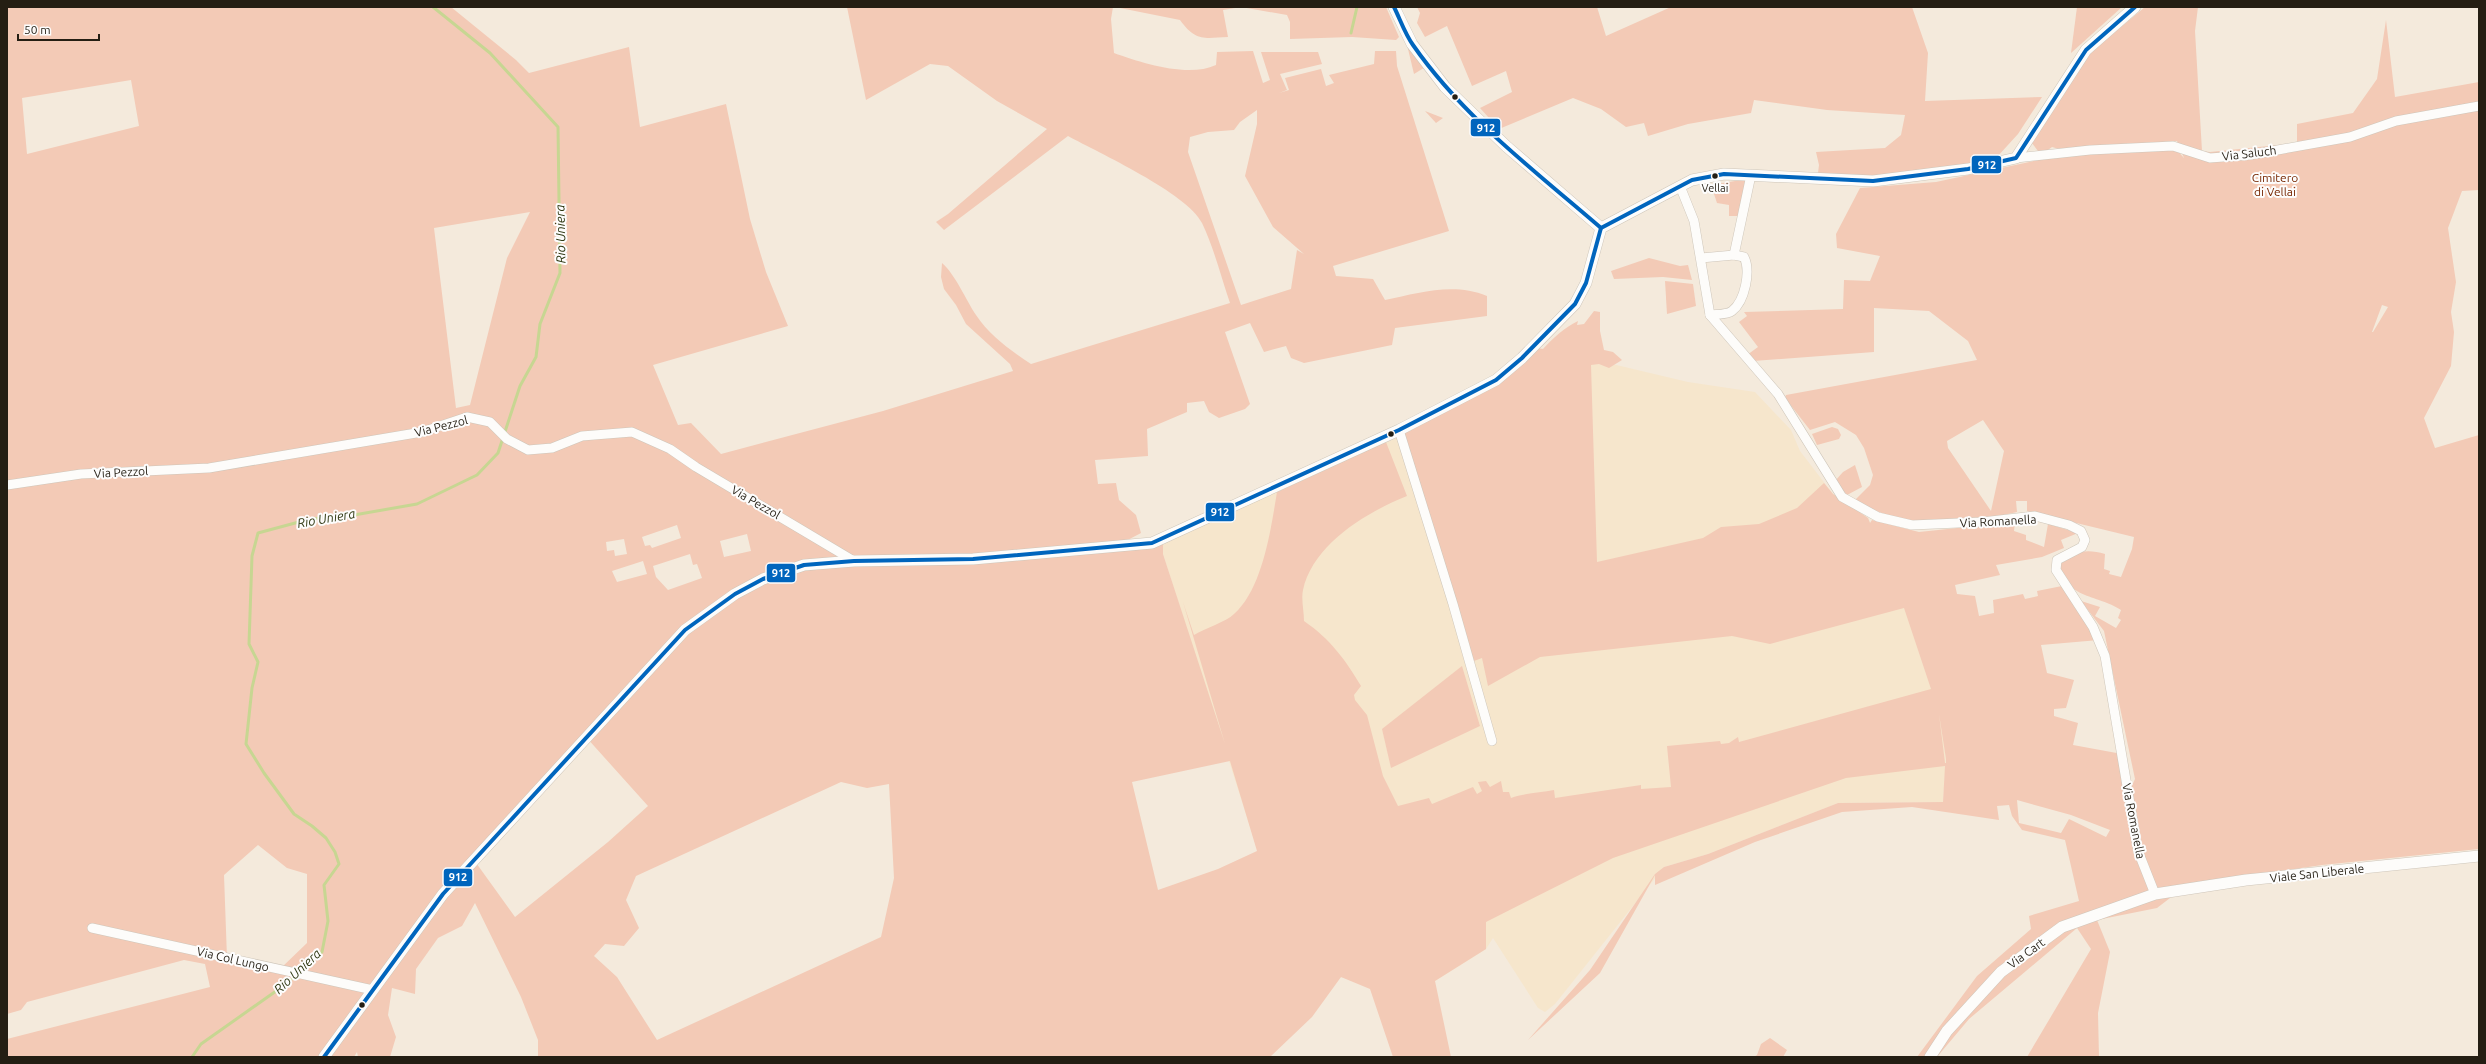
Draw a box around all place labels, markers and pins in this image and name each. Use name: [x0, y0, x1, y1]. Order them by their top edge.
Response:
unlabelled marker: [1450, 92, 1460, 102]
marker: Vellai: [1710, 171, 1720, 181]
place label: Vellai: [1702, 182, 1728, 194]
unlabelled marker: [1386, 429, 1396, 439]
unlabelled marker: [357, 1000, 367, 1010]

